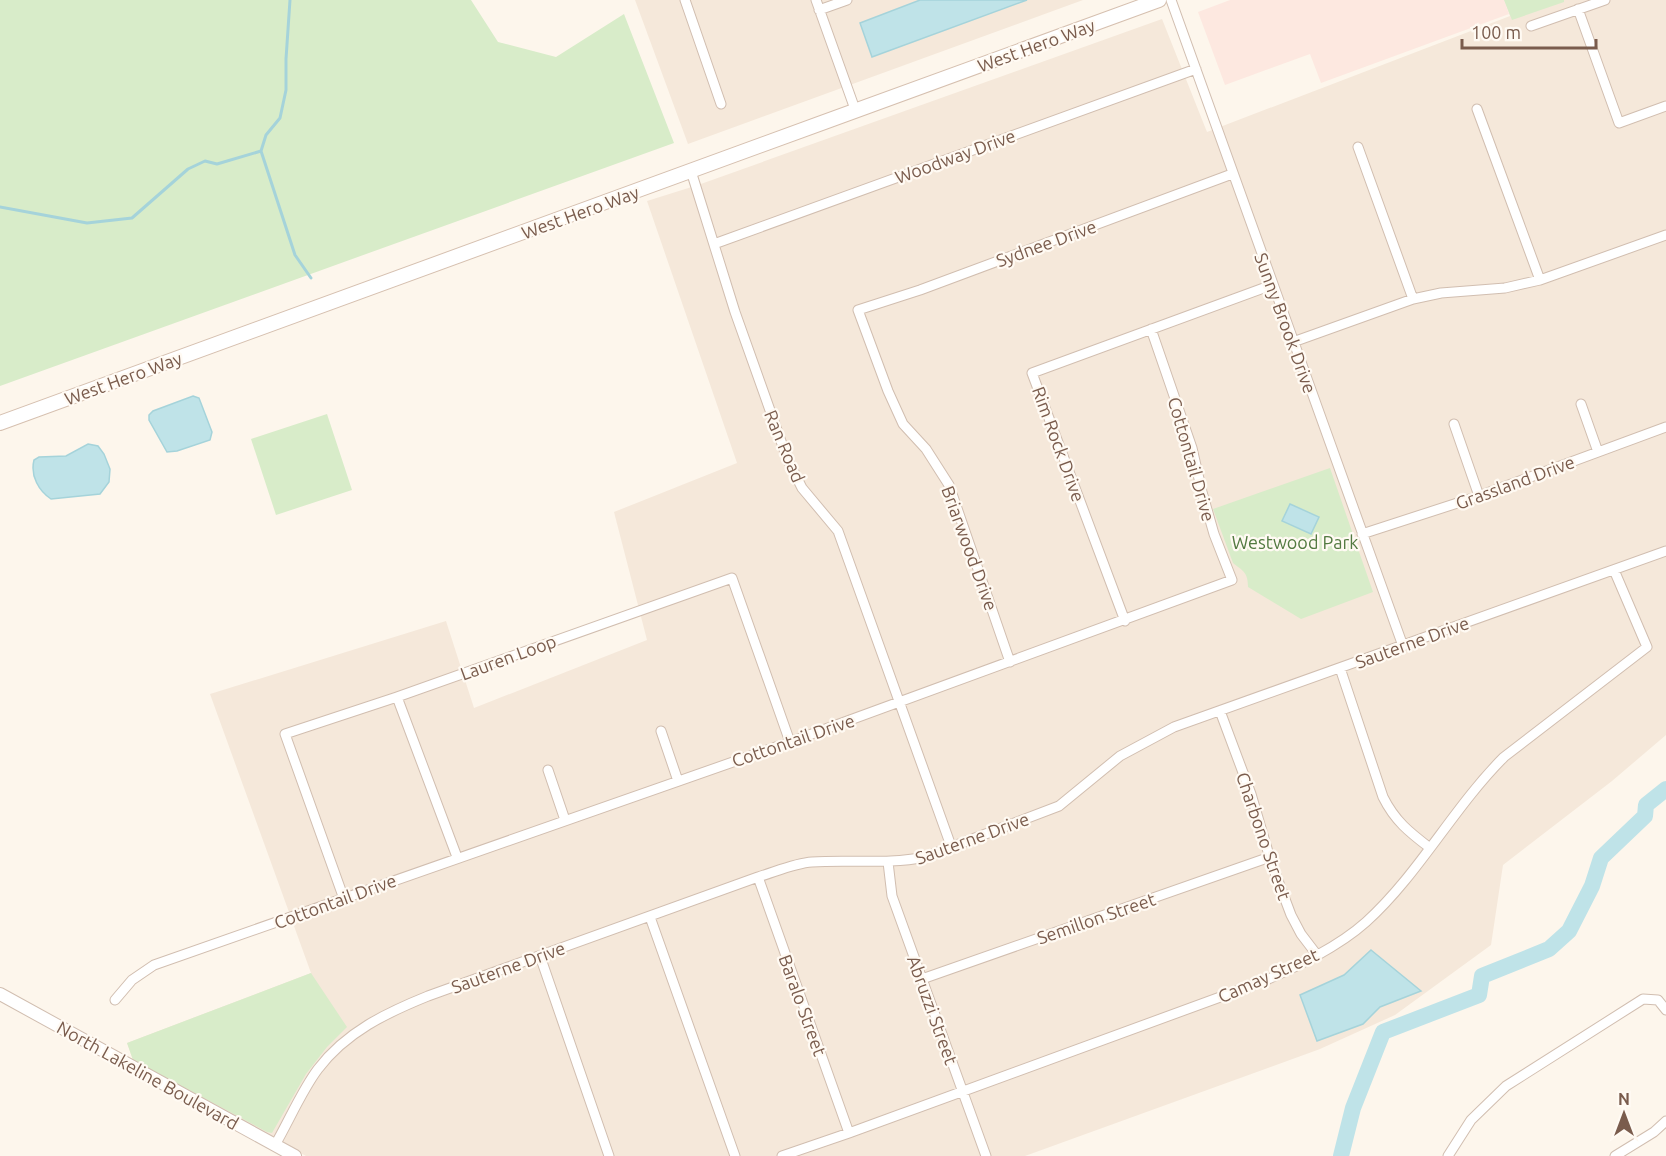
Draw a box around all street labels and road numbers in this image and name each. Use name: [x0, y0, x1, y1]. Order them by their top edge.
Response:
street label: West Hero Way: [975, 14, 1098, 76]
street label: Woodway Drive: [892, 125, 1018, 187]
street label: West Hero Way: [519, 181, 642, 243]
street label: Sydnee Drive: [993, 216, 1099, 270]
street label: Sunny Brook Drive: [1251, 250, 1321, 396]
street label: West Hero Way: [62, 347, 185, 409]
street label: Rim Rock Drive: [1029, 384, 1089, 504]
street label: Cottontail Drive: [1165, 394, 1219, 524]
street label: Ran Road: [761, 407, 809, 485]
street label: Grassland Drive: [1453, 451, 1577, 513]
street label: Briarwood Drive: [938, 483, 1002, 613]
street label: Sauterne Drive: [1352, 612, 1472, 672]
street label: Lauren Loop: [457, 630, 559, 684]
street label: Cottontail Drive: [729, 710, 857, 770]
street label: Charbono Street: [1233, 770, 1295, 902]
street label: Sauterne Drive: [912, 808, 1032, 868]
street label: Cottontail Drive: [271, 870, 399, 932]
street label: Semillon Street: [1034, 888, 1158, 948]
street label: Sauterne Drive: [448, 937, 568, 997]
street label: Camay Street: [1215, 944, 1321, 1006]
street label: Baralo Street: [775, 952, 831, 1058]
street label: Abruzzi Street: [904, 953, 962, 1067]
street label: North Lakeline Boulevard: [54, 1017, 242, 1133]

